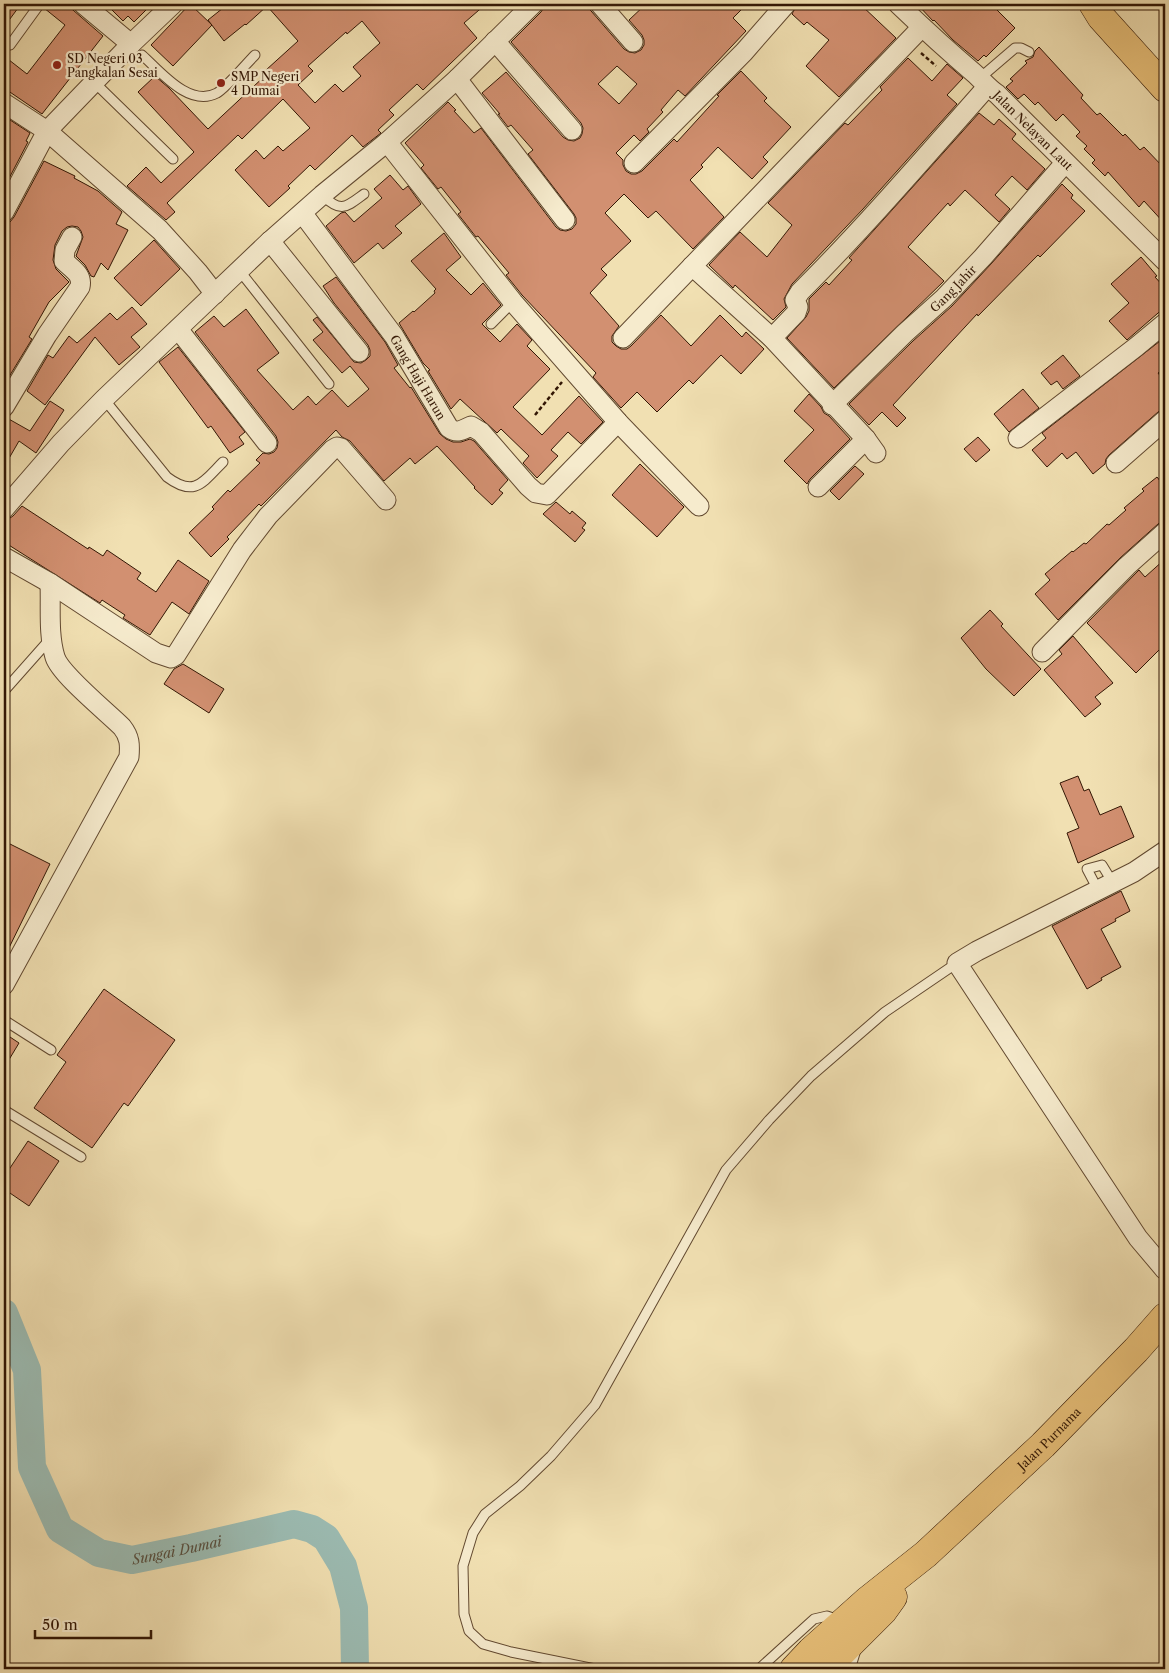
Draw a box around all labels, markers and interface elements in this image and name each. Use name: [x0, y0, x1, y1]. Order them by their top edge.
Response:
place label: SD Negeri 03 Pangkalan Sesai: [67, 51, 158, 80]
marker: SD Negeri 03 Pangkalan Sesai: [51, 59, 63, 71]
place label: SMP Negeri 4 Dumai: [231, 69, 300, 98]
marker: SMP Negeri 4 Dumai: [215, 77, 227, 89]
street label: Jalan Nelayan Laut: [989, 86, 1077, 173]
street label: Gang Jahir: [926, 262, 979, 315]
street label: Gang Haji Harun: [387, 332, 450, 423]
street label: Jalan Purnama: [1013, 1403, 1084, 1474]
water label: Sungai Dumai: [129, 1532, 225, 1569]
scale bar: [35, 1608, 151, 1640]
text: 50 m: [42, 1615, 78, 1634]

